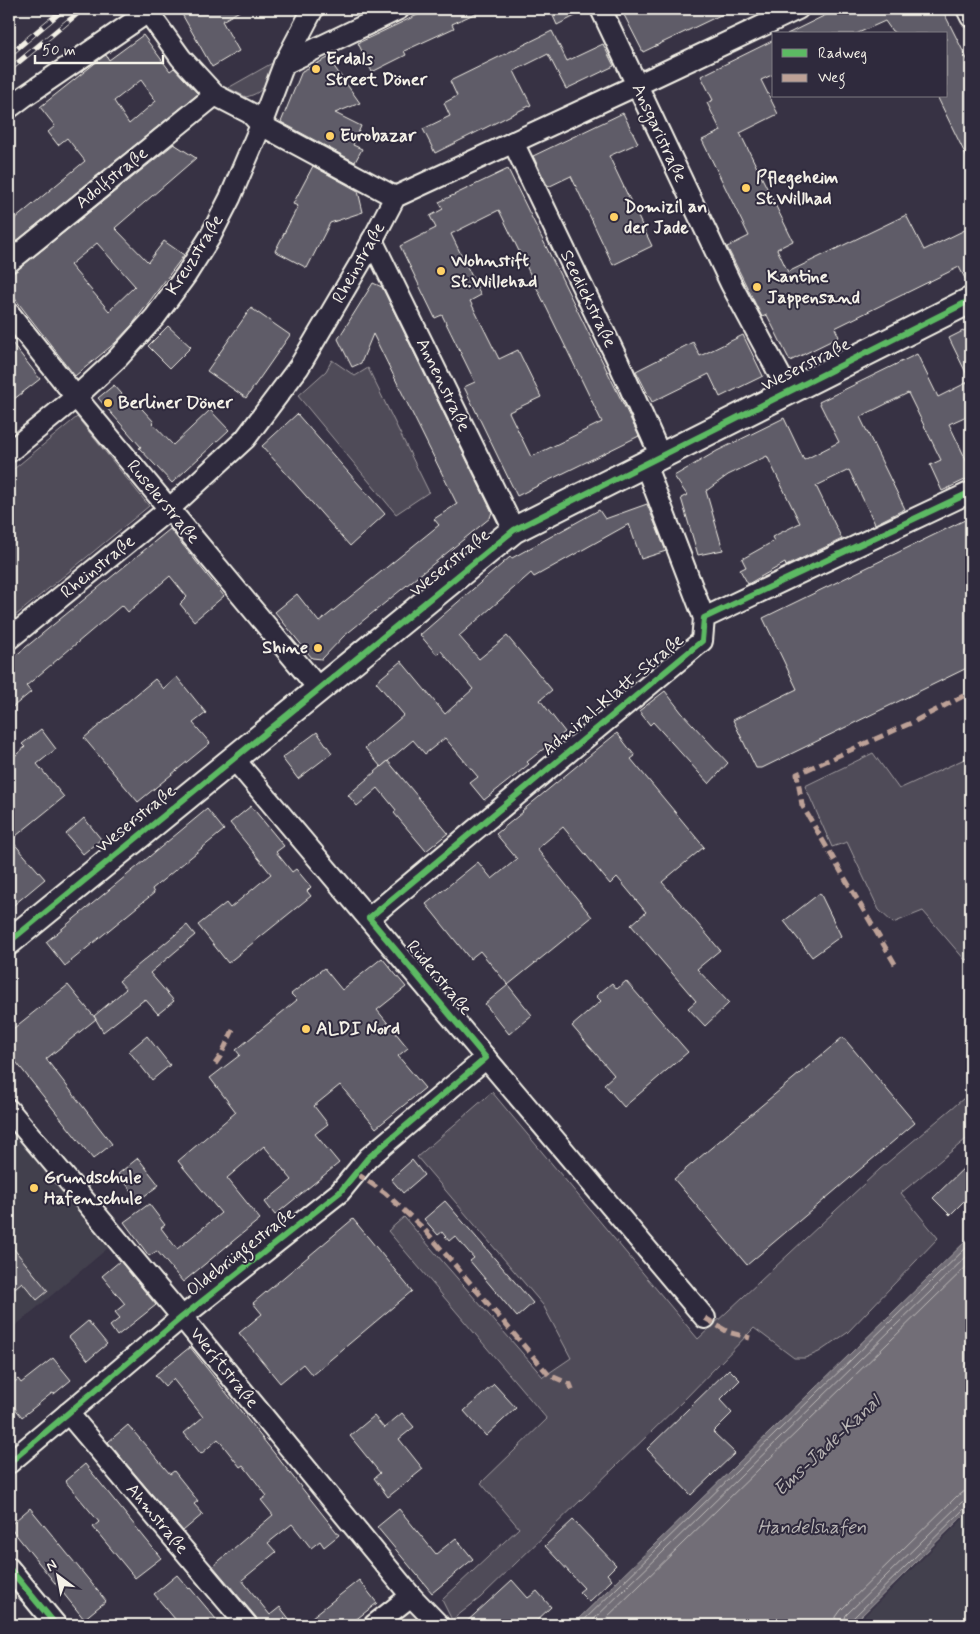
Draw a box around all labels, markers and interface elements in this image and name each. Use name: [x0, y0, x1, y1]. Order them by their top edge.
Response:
scale bar: [35, 32, 162, 64]
legend: [772, 32, 948, 98]
text: 50 m: [42, 41, 76, 61]
text: Radweg: [818, 44, 867, 64]
place label: Erdals Street Döner: [326, 47, 428, 92]
marker: Erdals Street Döner: [310, 63, 322, 75]
text: Weg: [818, 68, 845, 89]
street label: Ansgaristraße: [625, 80, 692, 187]
place label: Eurobazar: [340, 124, 417, 148]
marker: Eurobazar: [324, 130, 336, 142]
street label: Adolfstraße: [71, 141, 153, 215]
place label: Pflegeheim St.Willhad: [756, 166, 838, 211]
marker: Pflegeheim St.Willhad: [740, 182, 752, 194]
place label: Domizil an der Jade: [624, 195, 707, 240]
street label: Kreuzstraße: [161, 210, 229, 300]
marker: Domizil an der Jade: [608, 211, 620, 223]
street label: Rheinstraße: [327, 218, 391, 308]
street label: Seediekstraße: [554, 246, 622, 352]
place label: Wohnstift St.Willehad: [450, 249, 537, 294]
marker: Wohnstift St.Willehad: [435, 265, 447, 277]
place label: Kantine Jappensand: [767, 265, 860, 310]
marker: Kantine Jappensand: [751, 281, 763, 293]
street label: Weserstraße: [757, 332, 855, 398]
street label: Annenstraße: [410, 334, 476, 436]
place label: Berliner Döner: [118, 391, 233, 415]
marker: Berliner Döner: [102, 397, 114, 409]
street label: Ruselerstraße: [121, 455, 205, 549]
street label: Weserstraße: [405, 523, 495, 603]
street label: Rheinstraße: [56, 529, 140, 604]
street label: Admiral-Klatt-Straße: [537, 628, 689, 761]
place label: Shine: [262, 636, 308, 660]
marker: Shine: [312, 642, 324, 654]
street label: Weserstraße: [91, 779, 181, 859]
street label: Rüderstraße: [401, 935, 478, 1021]
place label: ALDI Nord: [316, 1017, 400, 1041]
marker: ALDI Nord: [300, 1023, 312, 1035]
place label: Grundschule Hafenschule: [44, 1166, 142, 1211]
marker: Grundschule Hafenschule: [28, 1182, 40, 1194]
street label: Oldebrüggestraße: [181, 1202, 302, 1304]
street label: Werftstraße: [184, 1323, 264, 1414]
water label: Ems-Jade-Kanal: [768, 1388, 888, 1502]
street label: Ahmstraße: [120, 1478, 194, 1560]
water label: Handelshafen: [757, 1515, 867, 1540]
north arrow: [32, 1552, 82, 1602]
text: N: [43, 1556, 60, 1576]

